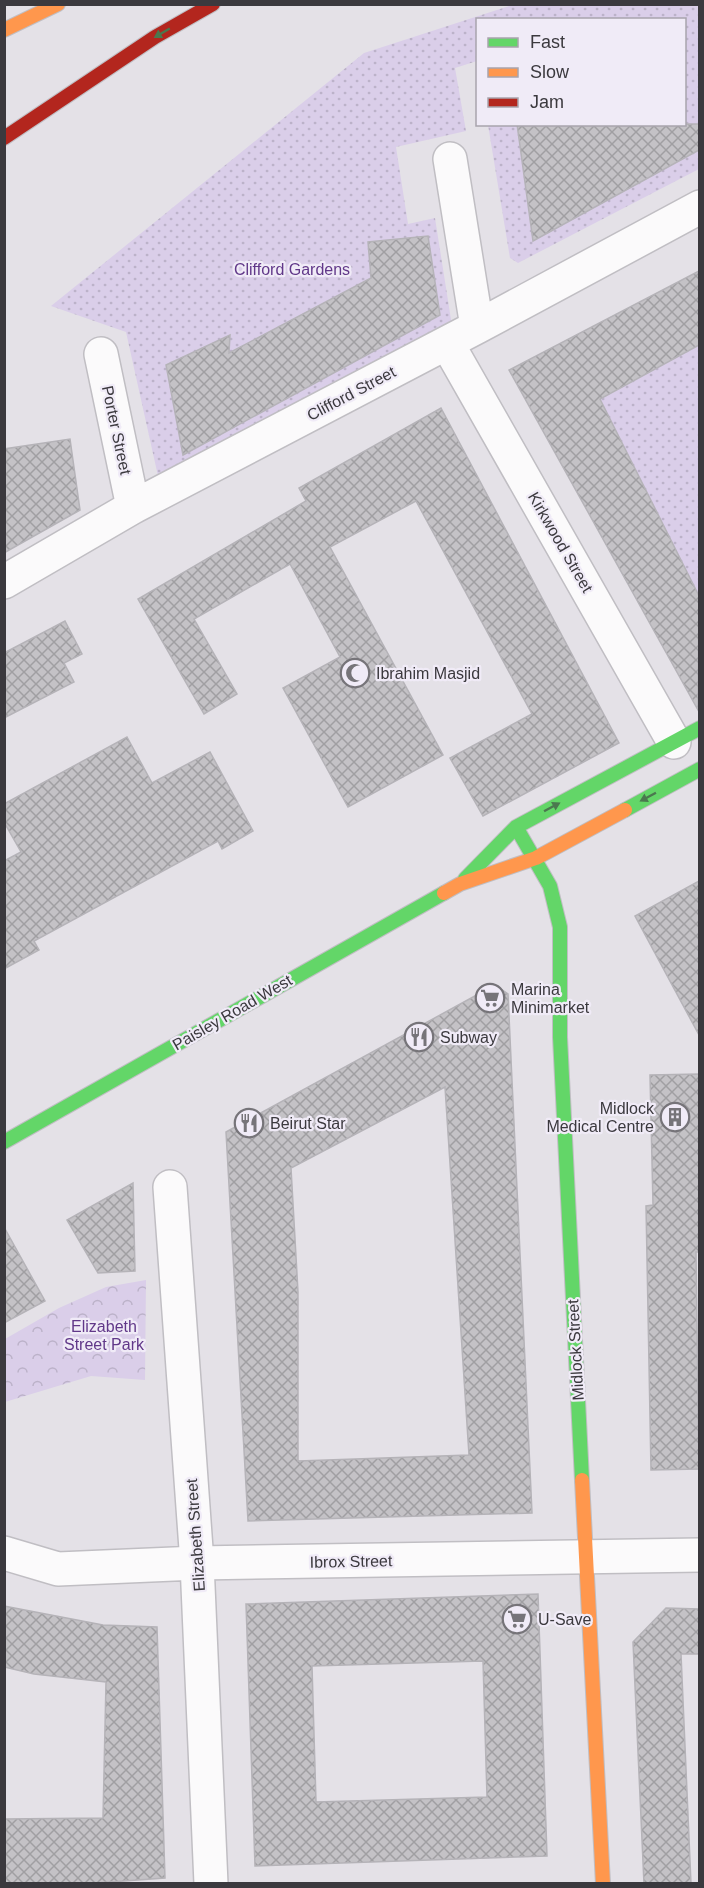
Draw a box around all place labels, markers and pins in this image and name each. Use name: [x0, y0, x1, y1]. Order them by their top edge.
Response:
mosque icon: Ibrahim Masjid: [339, 657, 371, 689]
place label: Ibrahim Masjid: [376, 665, 480, 682]
place label: Marina Minimarket: [511, 981, 590, 1016]
supermarket icon: Marina Minimarket: [474, 982, 506, 1014]
restaurant icon: Subway: [403, 1021, 435, 1053]
place label: Subway: [440, 1029, 497, 1046]
place label: Midlock Medical Centre: [546, 1100, 655, 1135]
building icon: Midlock Medical Centre: [659, 1101, 691, 1133]
restaurant icon: Beirut Star: [233, 1107, 265, 1139]
place label: Beirut Star: [270, 1115, 346, 1132]
supermarket icon: U-Save: [501, 1603, 533, 1635]
place label: U-Save: [538, 1611, 591, 1628]

